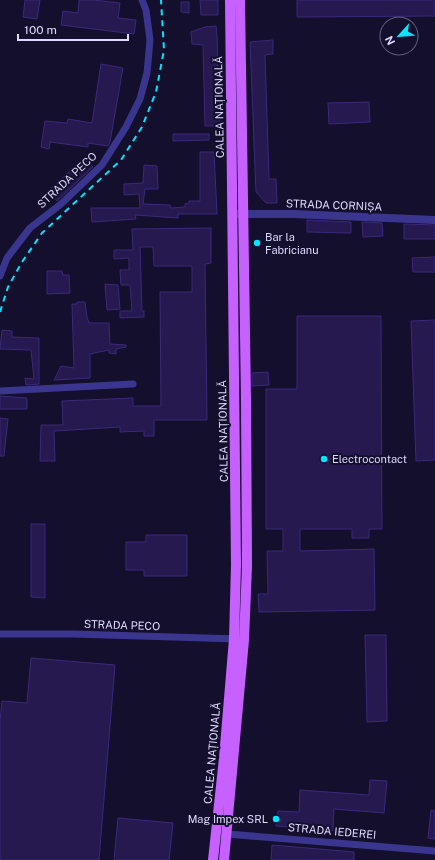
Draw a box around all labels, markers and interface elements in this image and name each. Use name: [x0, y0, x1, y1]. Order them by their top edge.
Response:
scale bar: [18, 16, 128, 42]
north arrow: [379, 16, 419, 56]
text: 100 m: [24, 23, 57, 37]
text: N: [383, 34, 397, 47]
street label: CALEA NAȚIONALĂ: [212, 56, 226, 158]
street label: STRADA PECO: [35, 150, 99, 210]
street label: STRADA CORNIȘA: [286, 197, 383, 213]
place label: Bar la Fabricianu: [265, 231, 319, 256]
marker: Bar la Fabricianu: [252, 238, 262, 248]
street label: CALEA NAȚIONALĂ: [216, 380, 230, 482]
place label: Electrocontact: [332, 453, 407, 465]
marker: Electrocontact: [319, 454, 329, 464]
street label: STRADA PECO: [84, 618, 160, 632]
street label: CALEA NAȚIONALĂ: [202, 701, 222, 804]
place label: Mag Impex SRL: [188, 813, 268, 825]
marker: Mag Impex SRL: [271, 814, 281, 824]
street label: STRADA IEDEREI: [287, 821, 377, 841]

